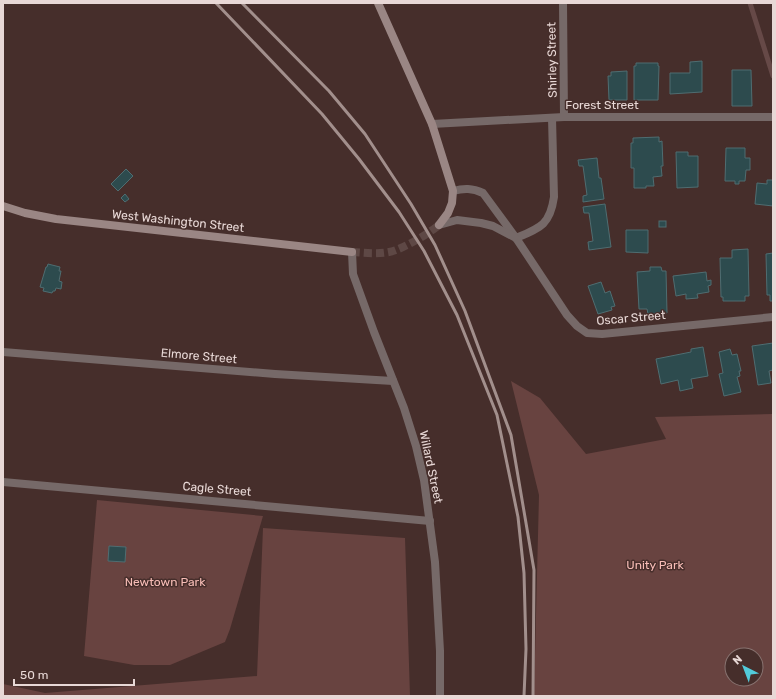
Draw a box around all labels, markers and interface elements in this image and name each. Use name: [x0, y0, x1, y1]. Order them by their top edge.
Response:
street label: Shirley Street: [544, 22, 560, 98]
street label: Forest Street: [565, 98, 639, 112]
street label: West Washington Street: [111, 207, 245, 235]
street label: Oscar Street: [596, 308, 666, 328]
street label: Elmore Street: [160, 346, 238, 366]
street label: Willard Street: [416, 429, 446, 505]
street label: Cagle Street: [182, 479, 252, 499]
park label: Unity Park: [626, 558, 685, 572]
park label: Newtown Park: [125, 575, 206, 589]
north arrow: [724, 647, 764, 687]
text: N: [730, 652, 745, 667]
scale bar: [14, 661, 134, 687]
text: 50 m: [20, 668, 48, 682]

